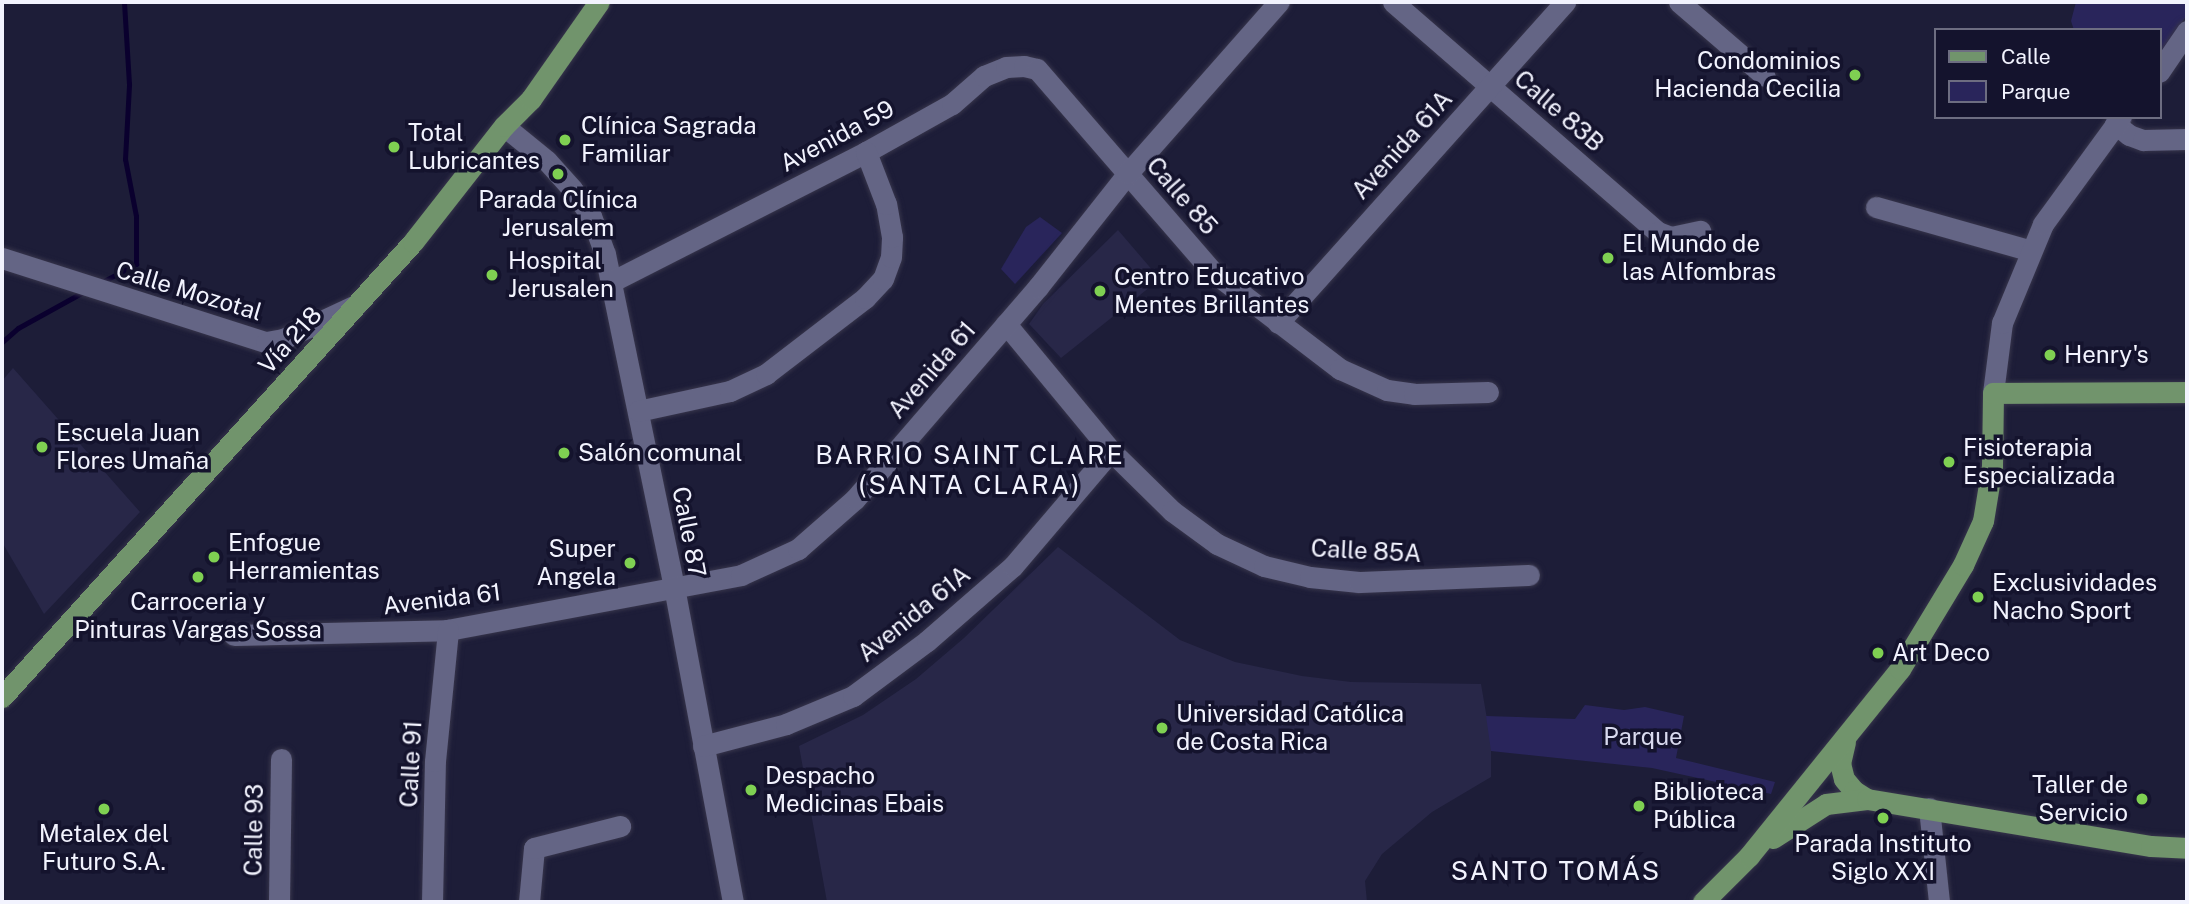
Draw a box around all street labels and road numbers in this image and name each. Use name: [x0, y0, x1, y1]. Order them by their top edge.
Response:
street label: Calle 83B: [1508, 64, 1610, 158]
street label: Avenida 61A: [1346, 85, 1458, 205]
street label: Avenida 59: [775, 94, 899, 178]
street label: Calle 85: [1140, 151, 1224, 241]
street label: Calle Mozotal: [112, 255, 266, 327]
street label: Vía 218: [252, 300, 328, 380]
street label: Avenida 61: [882, 316, 982, 424]
street label: Calle 87: [666, 484, 712, 580]
street label: Calle 85A: [1310, 534, 1422, 568]
street label: Avenida 61A: [852, 560, 976, 668]
street label: Avenida 61: [381, 577, 503, 621]
street label: Calle 91: [394, 720, 428, 808]
street label: Calle 93: [239, 783, 269, 877]

